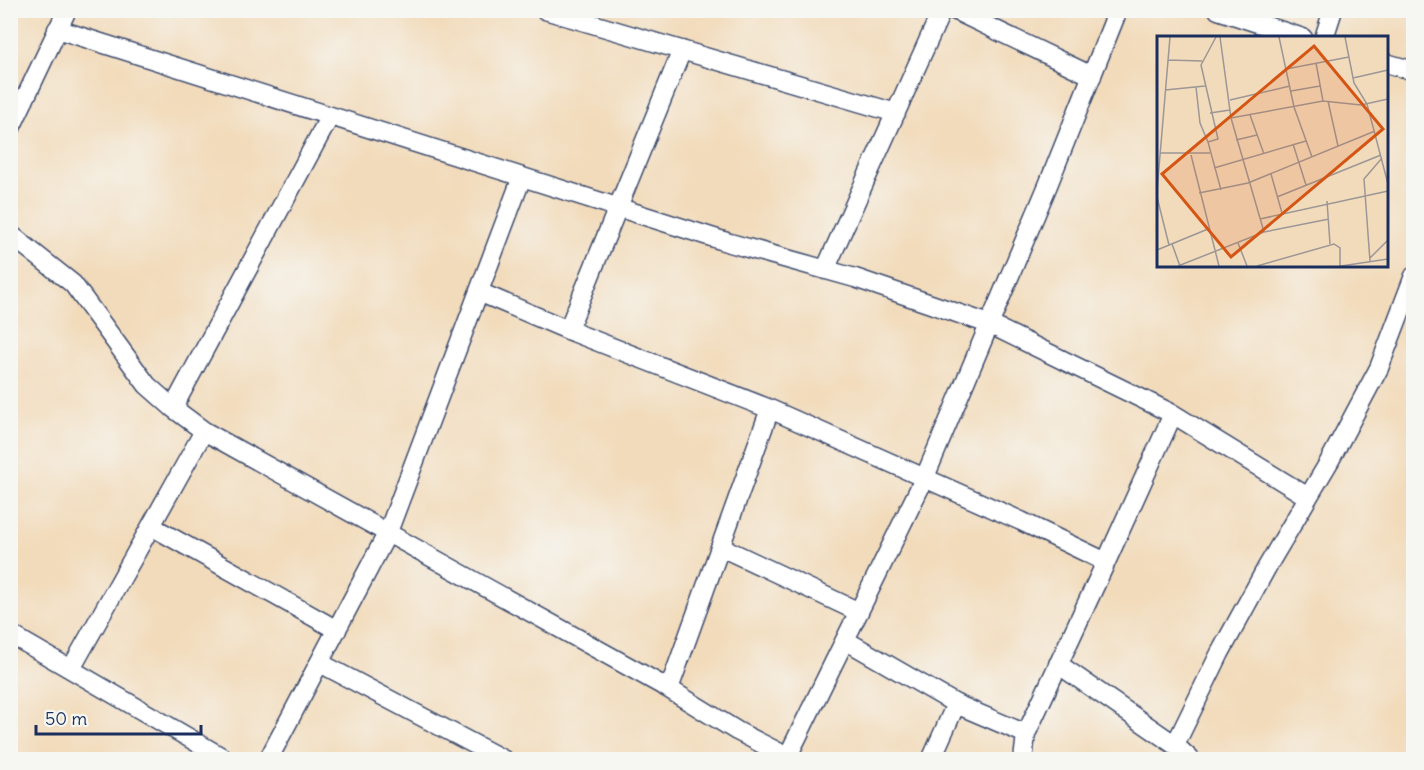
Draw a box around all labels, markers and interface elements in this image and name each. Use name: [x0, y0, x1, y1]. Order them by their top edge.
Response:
inset map: [1157, 36, 1388, 267]
scale bar: [36, 698, 201, 736]
text: 50 m: [45, 707, 87, 730]

